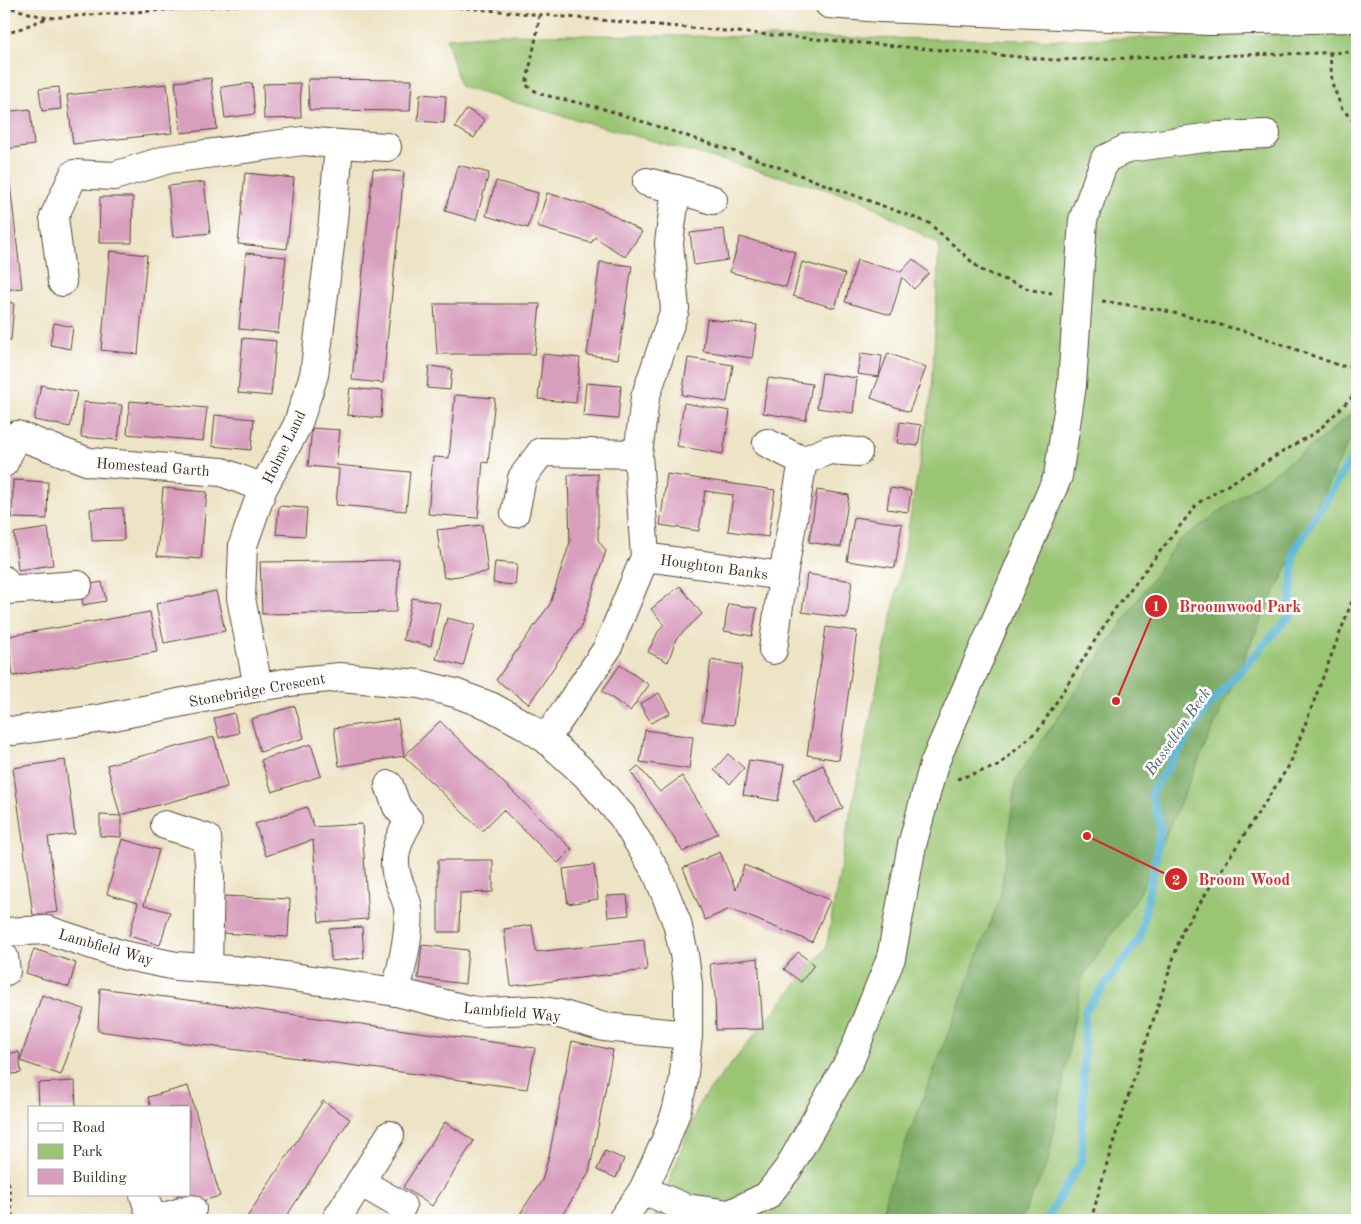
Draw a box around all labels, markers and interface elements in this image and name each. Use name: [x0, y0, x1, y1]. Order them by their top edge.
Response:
street label: Holme Land: [261, 408, 310, 487]
street label: Homestead Garth: [96, 457, 210, 480]
street label: Houghton Banks: [659, 553, 769, 583]
callout: Broomwood Park: [1144, 591, 1311, 622]
text: 1: [1152, 600, 1160, 615]
text: Broomwood Park: [1179, 600, 1301, 616]
street label: Stonebridge Crescent: [188, 672, 327, 711]
water label: Basselton Beck: [1142, 685, 1215, 780]
callout: Broom Wood: [1163, 864, 1300, 895]
text: Broom Wood: [1198, 873, 1290, 889]
text: 2: [1172, 874, 1180, 889]
street label: Lambfield Way: [56, 928, 155, 969]
street label: Lambfield Way: [462, 1002, 561, 1025]
legend: [28, 1106, 190, 1196]
text: Road: [72, 1121, 106, 1136]
text: Park: [72, 1145, 103, 1160]
text: Building: [72, 1171, 127, 1186]

